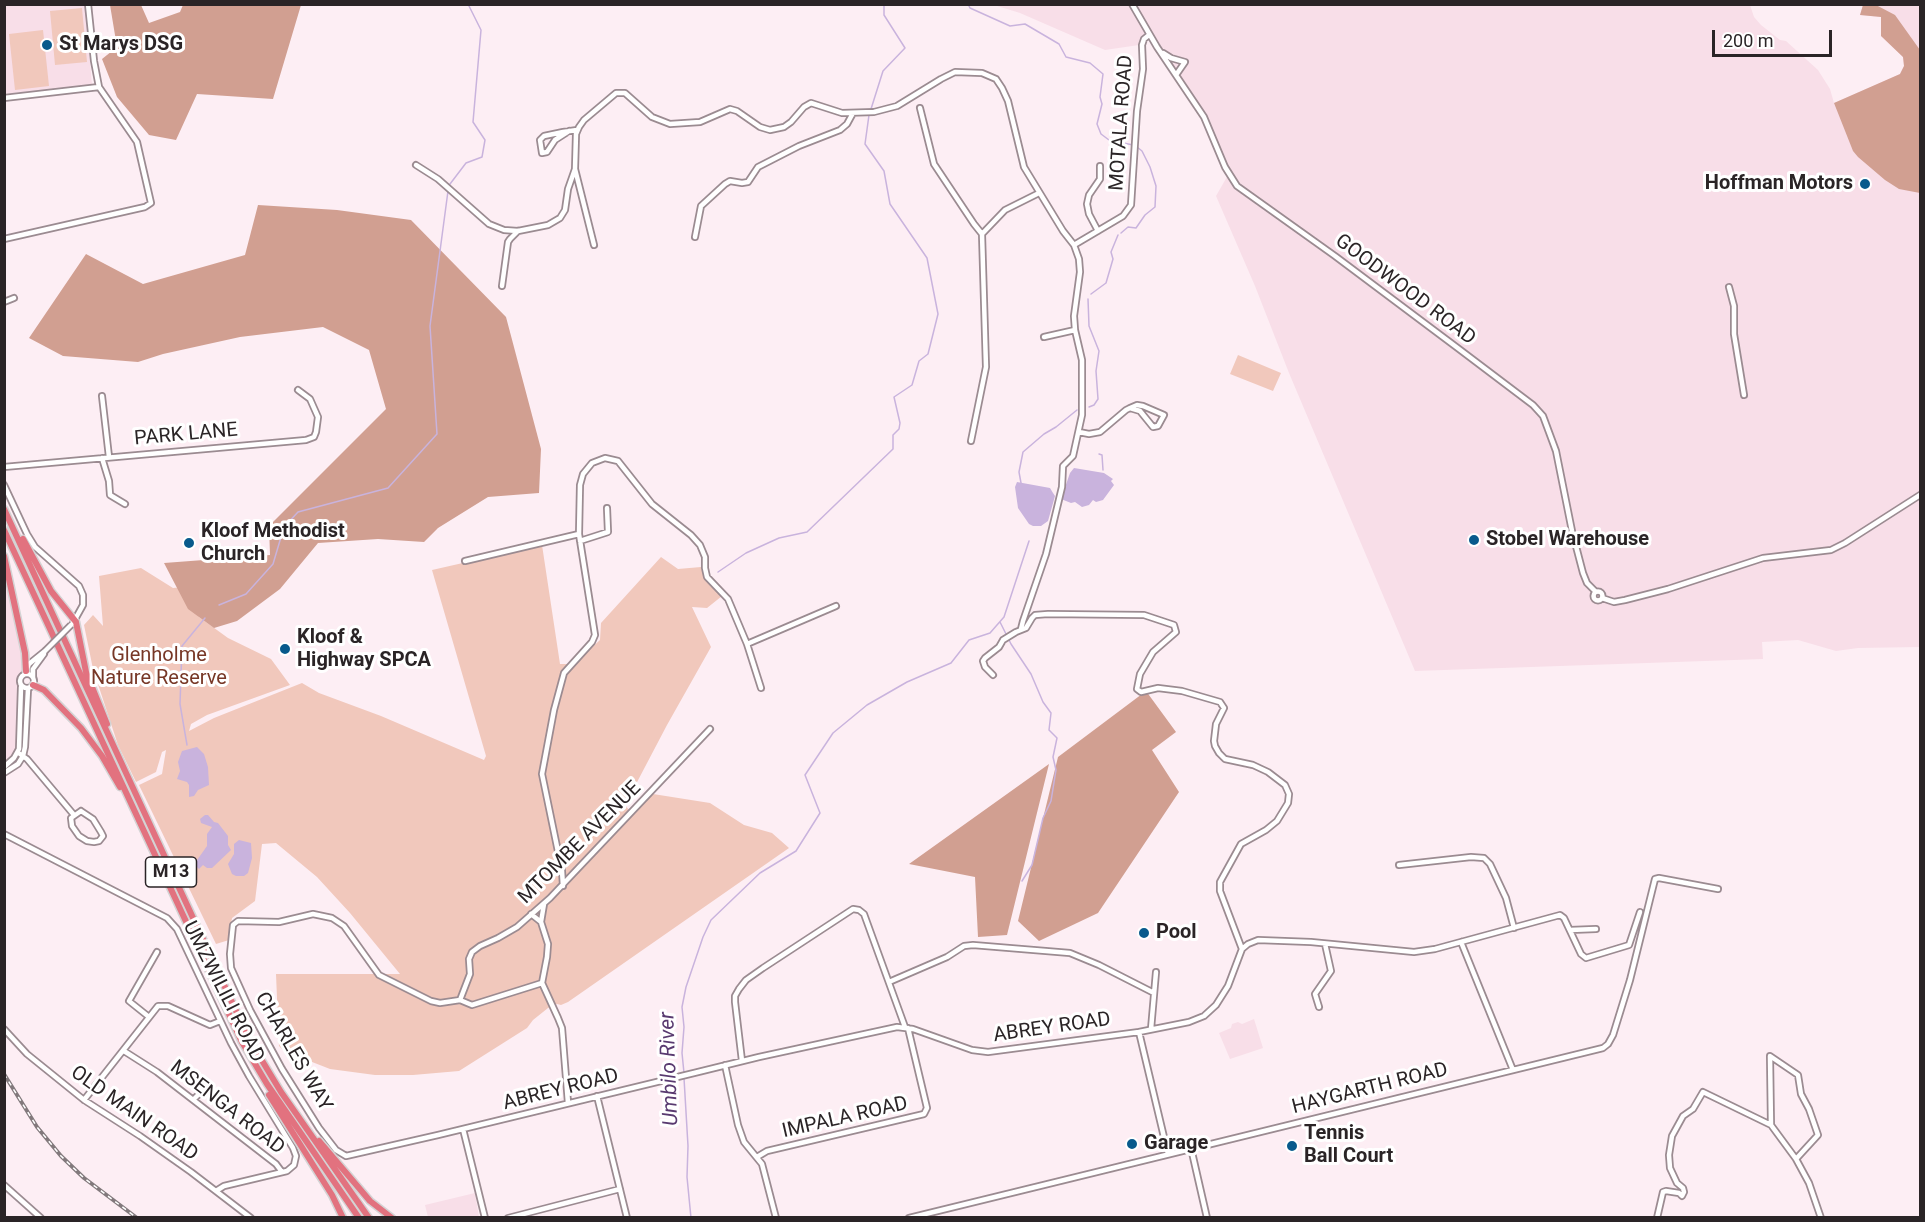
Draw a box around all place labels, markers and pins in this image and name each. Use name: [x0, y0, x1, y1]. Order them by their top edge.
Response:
place label: St Marys DSG: [59, 33, 183, 57]
marker: St Marys DSG: [40, 38, 54, 52]
place label: Hoffman Motors: [1705, 172, 1853, 196]
marker: Hoffman Motors: [1858, 177, 1872, 191]
place label: Kloof Methodist Church: [201, 520, 345, 567]
place label: Stobel Warehouse: [1486, 528, 1649, 552]
marker: Stobel Warehouse: [1467, 533, 1481, 547]
marker: Kloof Methodist Church: [182, 536, 196, 550]
place label: Kloof & Highway SPCA: [297, 626, 431, 673]
marker: Kloof & Highway SPCA: [278, 642, 292, 656]
place label: Pool: [1156, 921, 1197, 945]
marker: Pool: [1137, 926, 1151, 940]
place label: Tennis Ball Court: [1304, 1122, 1393, 1169]
place label: Garage: [1144, 1132, 1208, 1156]
marker: Garage: [1125, 1137, 1139, 1151]
marker: Tennis Ball Court: [1285, 1139, 1299, 1153]

